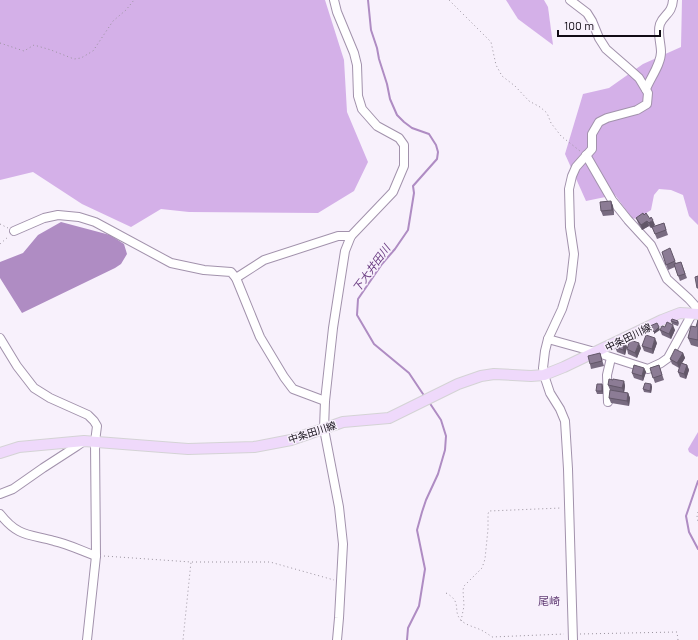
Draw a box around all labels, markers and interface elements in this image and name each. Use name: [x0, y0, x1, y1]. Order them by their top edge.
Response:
scale bar: [558, 12, 660, 38]
text: 100 m: [564, 18, 594, 32]
water label: 下大井田川: [350, 241, 393, 294]
street label: 中条田川線: [603, 321, 653, 353]
street label: 中条田川線: [286, 419, 338, 445]
district label: 尾崎: [538, 594, 560, 607]

